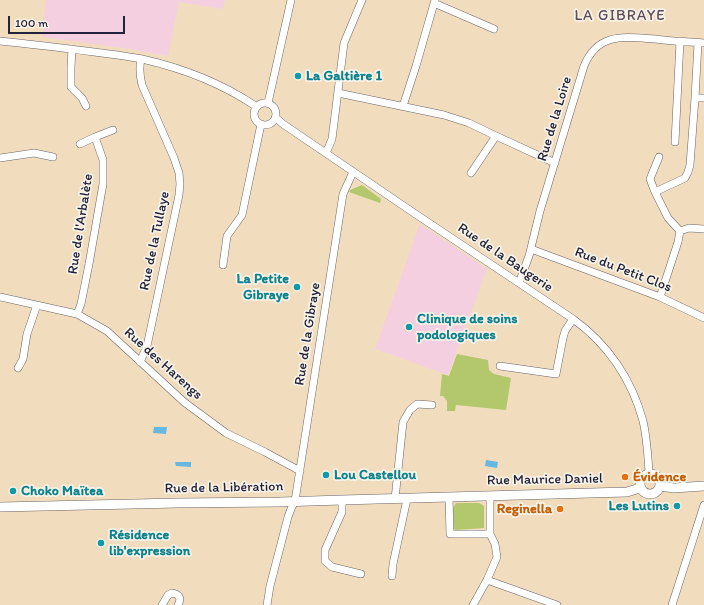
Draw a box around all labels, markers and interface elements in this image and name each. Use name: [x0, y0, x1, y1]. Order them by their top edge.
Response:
district label: LA GIBRAYE: [574, 7, 666, 25]
scale bar: [10, 8, 127, 34]
text: 100 m: [15, 16, 48, 30]
place label: La Galtière 1: [306, 68, 382, 84]
marker: La Galtière 1: [293, 71, 303, 81]
street label: Rue de la Loire: [534, 74, 576, 164]
street label: Rue de l'Arbalète: [65, 173, 97, 275]
street label: Rue de la Tullaye: [136, 190, 174, 292]
street label: Rue de la Baugerie: [454, 220, 556, 296]
street label: Rue du Petit Clos: [572, 244, 674, 296]
place label: La Petite Gibraye: [236, 271, 289, 304]
street label: Rue de la Gibraye: [292, 281, 324, 387]
marker: La Petite Gibraye: [292, 282, 302, 292]
place label: Clinique de soins podologiques: [417, 311, 518, 344]
marker: Clinique de soins podologiques: [404, 322, 414, 332]
street label: Rue des Harengs: [120, 324, 206, 404]
place label: Lou Castellou: [334, 467, 416, 483]
place label: Évidence: [633, 469, 686, 485]
marker: Lou Castellou: [321, 470, 331, 480]
street label: Rue Maurice Daniel: [487, 471, 603, 489]
marker: Évidence: [620, 472, 630, 482]
street label: Rue de la Libération: [165, 479, 283, 497]
place label: Choko Maïtea: [21, 483, 103, 499]
marker: Choko Maïtea: [8, 486, 18, 496]
place label: Les Lutins: [609, 498, 669, 514]
place label: Reginella: [497, 501, 552, 517]
marker: Les Lutins: [672, 501, 682, 511]
marker: Reginella: [555, 504, 565, 514]
place label: Résidence lib'expression: [109, 527, 190, 560]
marker: Résidence lib'expression: [96, 538, 106, 548]

